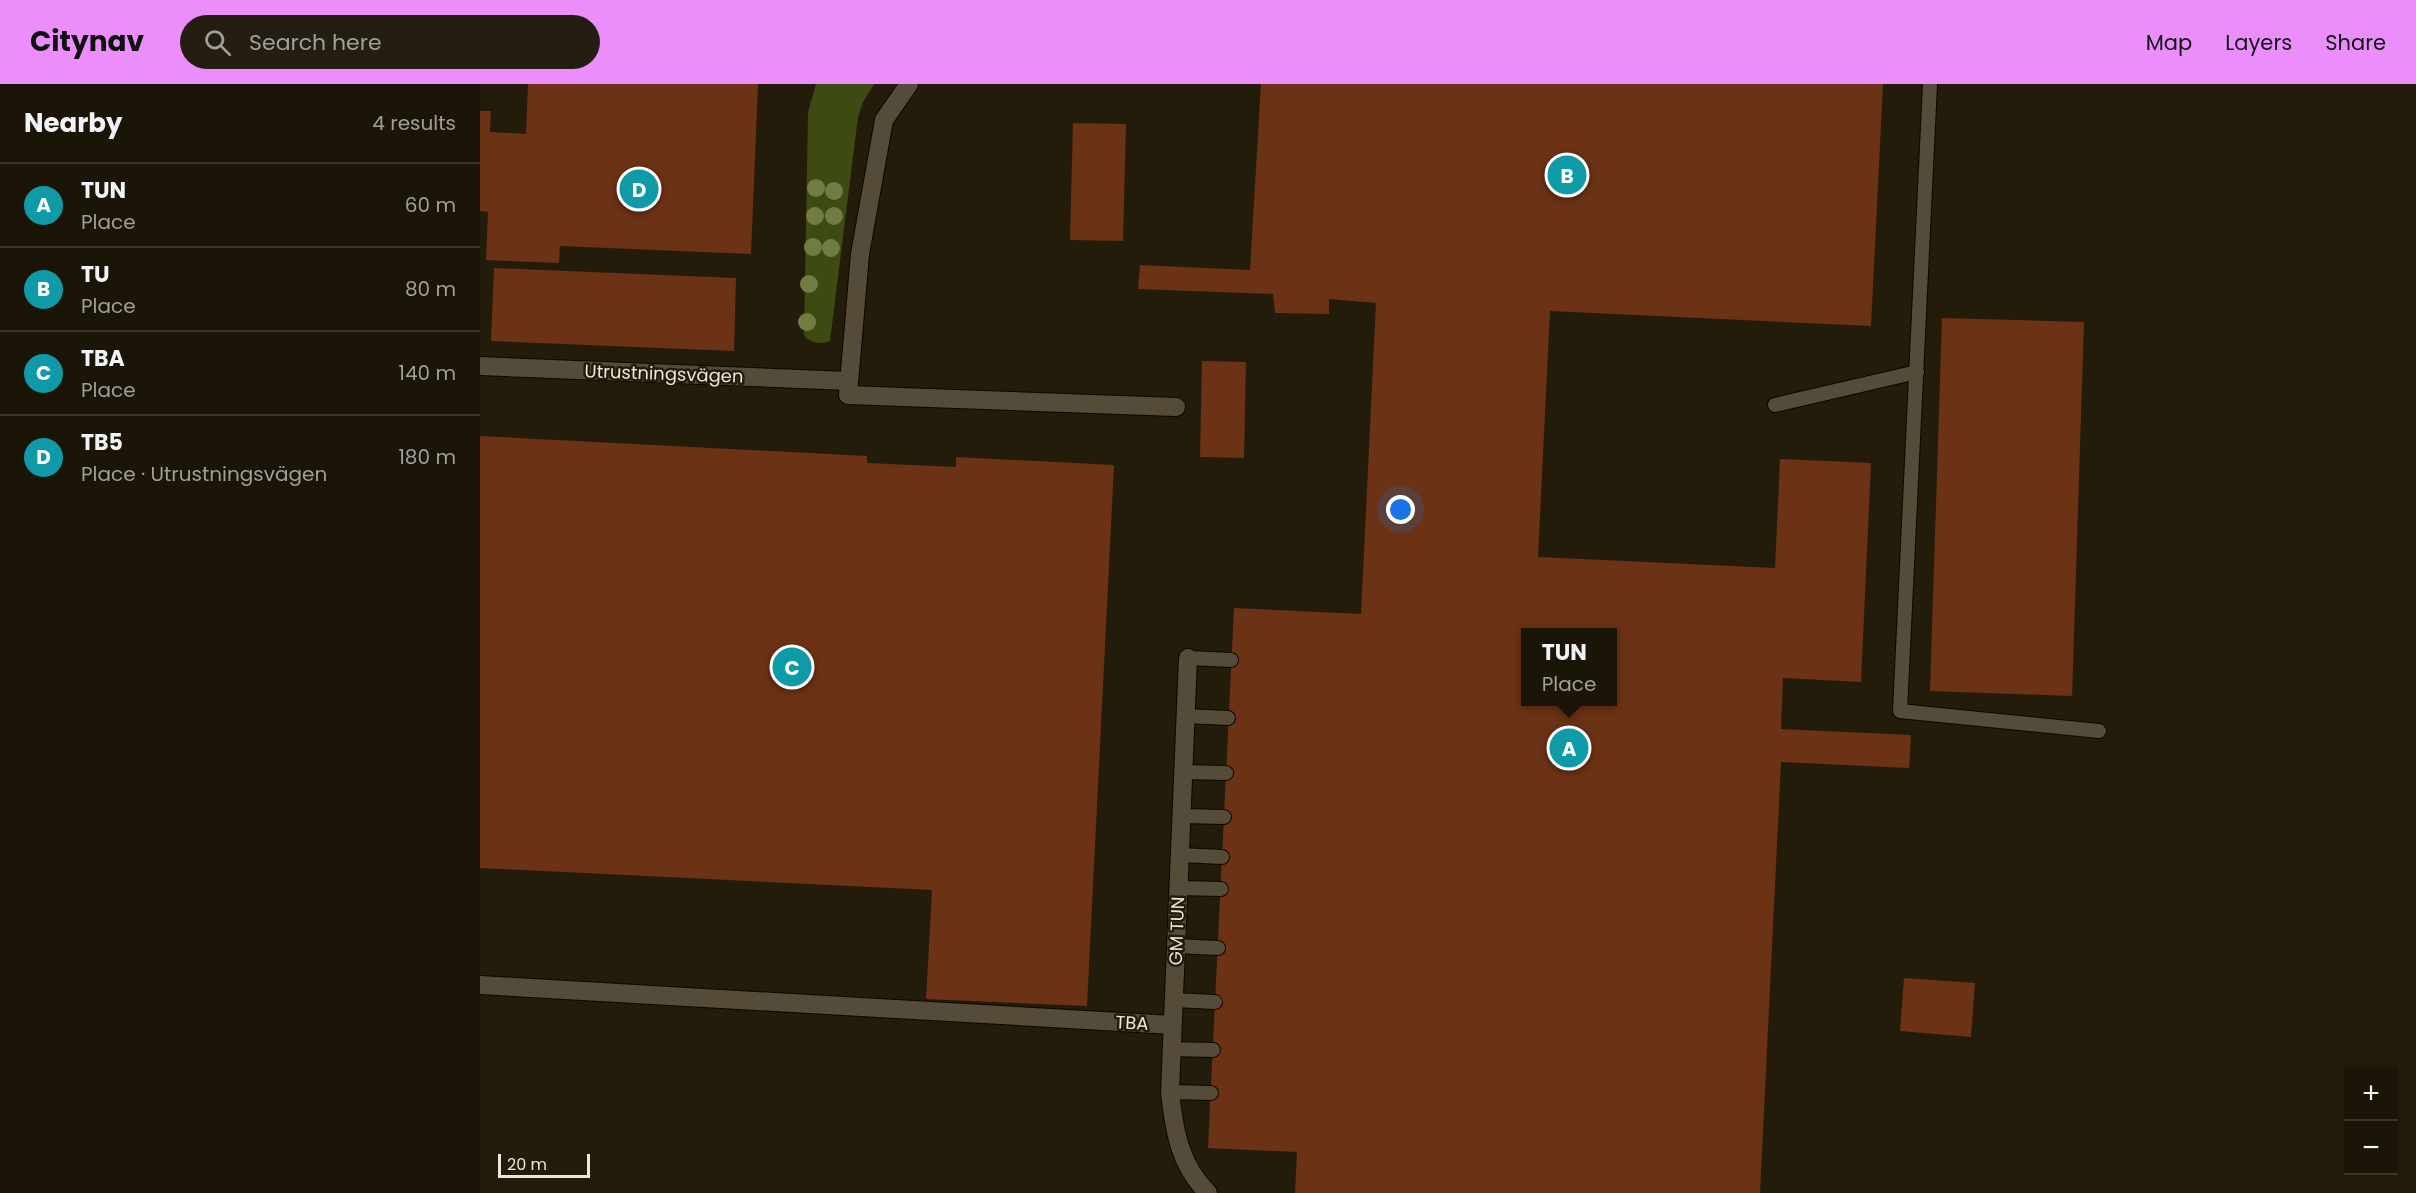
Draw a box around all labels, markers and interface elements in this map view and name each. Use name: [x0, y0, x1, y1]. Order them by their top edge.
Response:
search box: [180, 15, 600, 69]
text: Citynav: [30, 22, 144, 61]
icon: search: [201, 26, 234, 59]
text: Search here: [249, 27, 382, 58]
text: Map: [2146, 28, 2192, 57]
text: Layers: [2225, 28, 2292, 57]
text: Share: [2325, 28, 2386, 57]
text: Nearby: [24, 105, 122, 141]
text: 4 results: [372, 109, 456, 137]
pin: B: [1548, 152, 1586, 197]
pin: D: [620, 166, 658, 212]
text: TUN: [81, 175, 126, 206]
text: A: [36, 191, 51, 219]
text: 60 m: [405, 191, 456, 219]
text: Place: [81, 208, 136, 236]
text: TU: [81, 259, 110, 290]
text: B: [37, 275, 50, 303]
text: 80 m: [405, 275, 456, 303]
text: Place: [81, 292, 136, 320]
text: TBA: [81, 343, 125, 374]
street label: Utrustningsvägen: [584, 358, 744, 389]
text: C: [36, 359, 51, 387]
text: 140 m: [399, 359, 456, 387]
text: Place: [81, 376, 136, 404]
text: TB5: [81, 427, 123, 458]
text: D: [36, 443, 51, 471]
text: 180 m: [398, 443, 456, 471]
text: Place · Utrustningsvägen: [81, 460, 327, 488]
your location: [1386, 495, 1415, 524]
popup: [1521, 628, 1617, 706]
text: TUN: [1542, 637, 1587, 668]
pin: C: [772, 644, 812, 690]
text: Place: [1542, 670, 1596, 698]
pin: A: [1550, 726, 1588, 770]
street label: GM TUN: [1163, 896, 1190, 966]
street label: TBA: [1115, 1009, 1149, 1036]
map controls: [2344, 1067, 2398, 1175]
button: +: [2344, 1067, 2398, 1121]
button: −: [2344, 1121, 2398, 1175]
scale bar: [498, 1151, 590, 1178]
text: 20 m: [507, 1153, 547, 1176]

